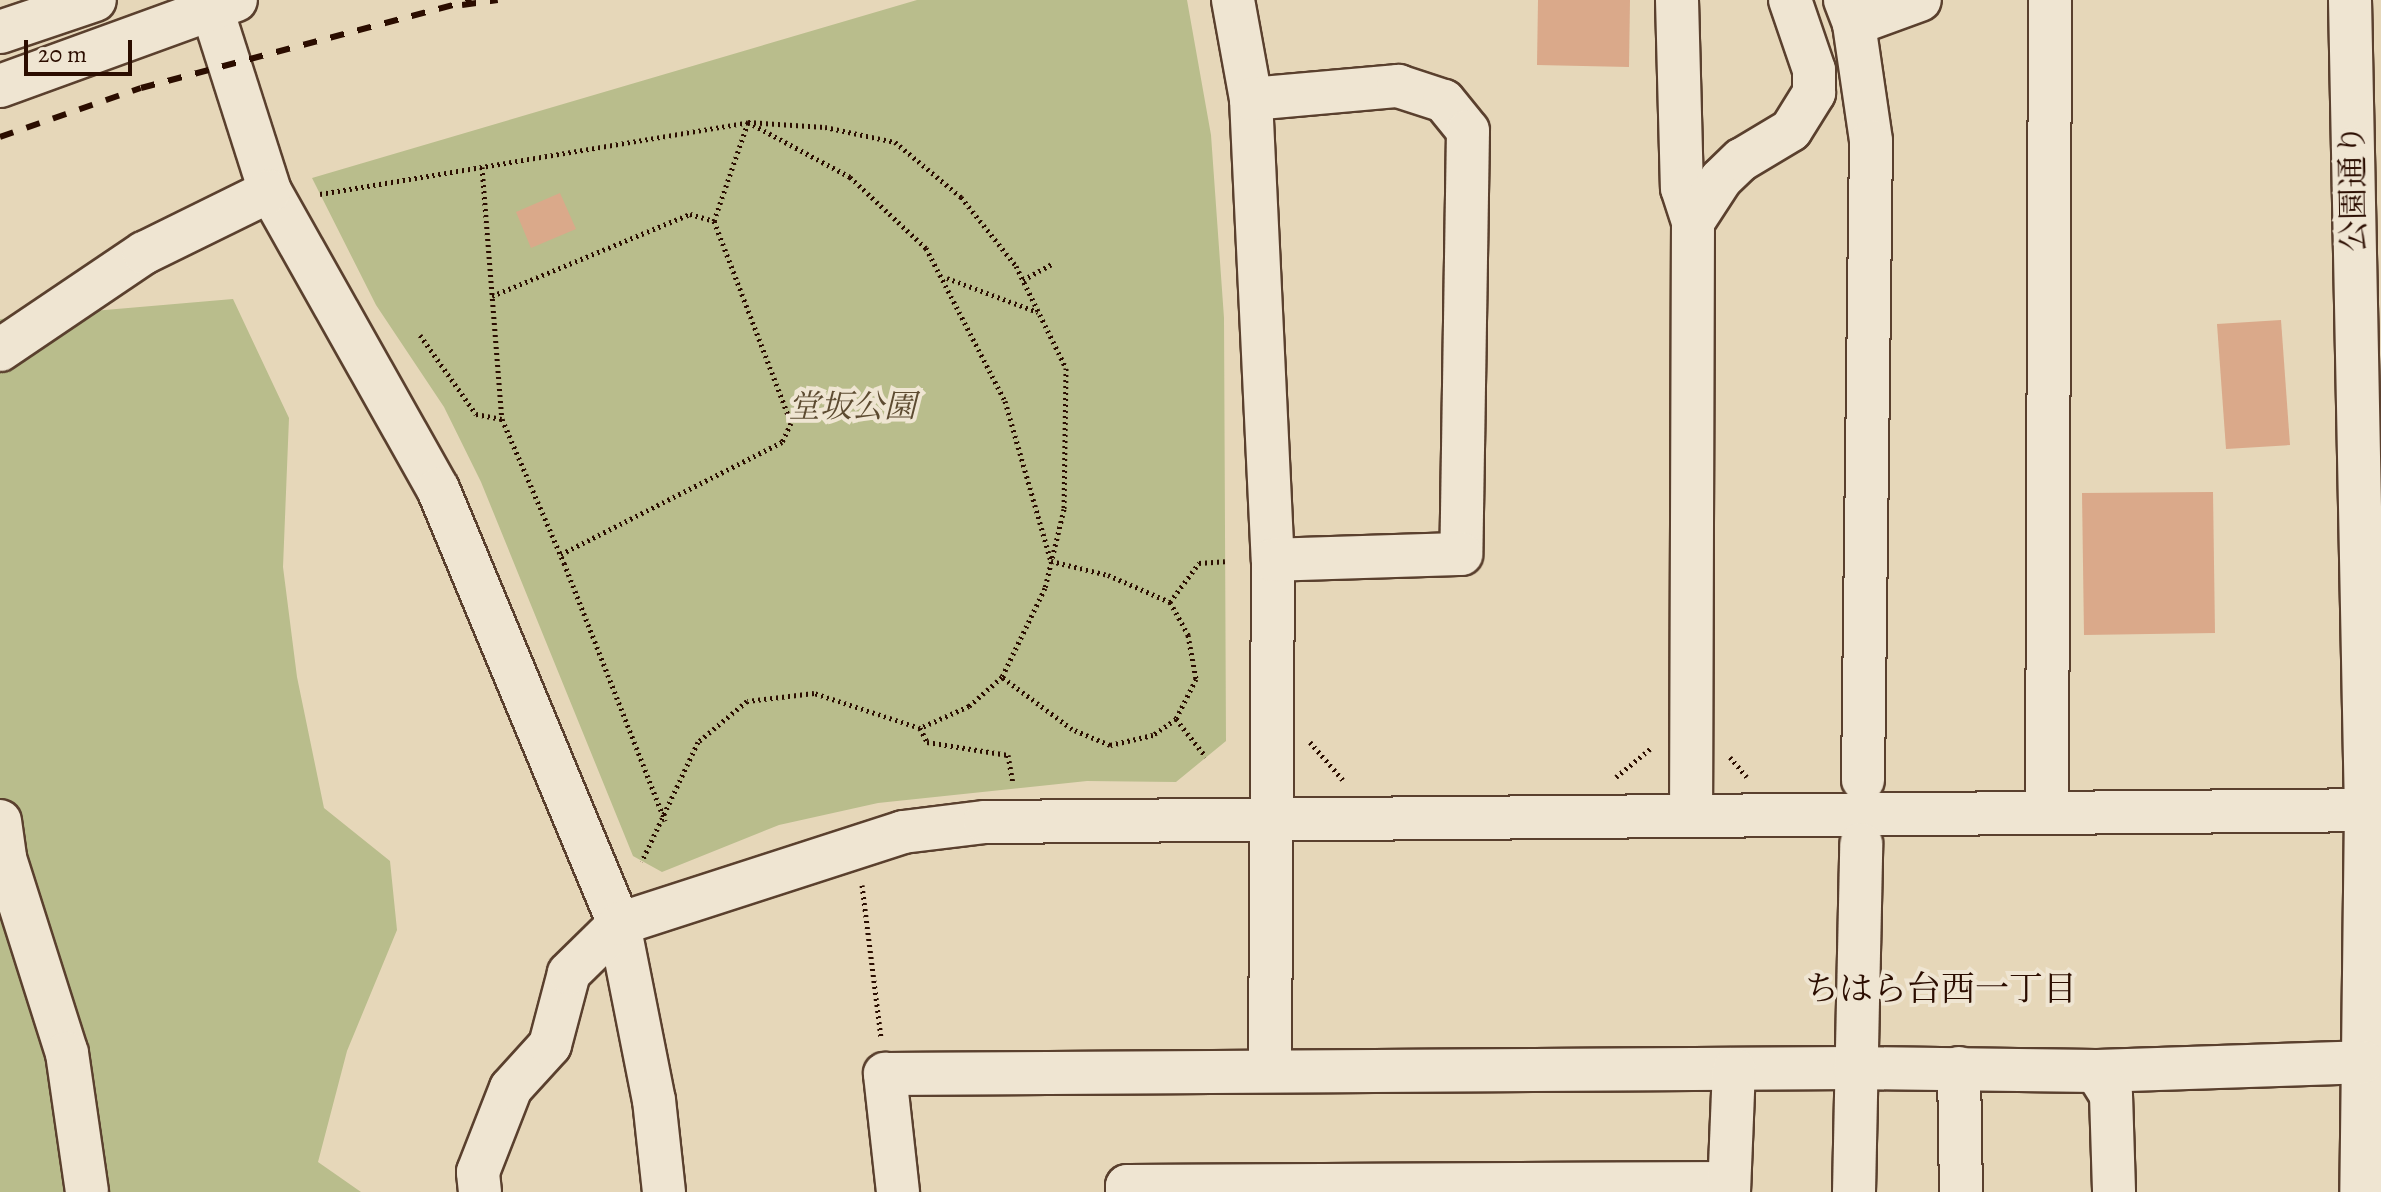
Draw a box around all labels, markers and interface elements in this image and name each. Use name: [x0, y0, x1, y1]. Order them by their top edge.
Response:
scale bar: [28, 24, 136, 74]
text: 20 m: [38, 38, 87, 70]
street label: 公園通り: [2333, 124, 2373, 252]
park label: 堂坂公園: [788, 387, 916, 425]
district label: ちはら台西一丁目: [1805, 969, 2077, 1009]

